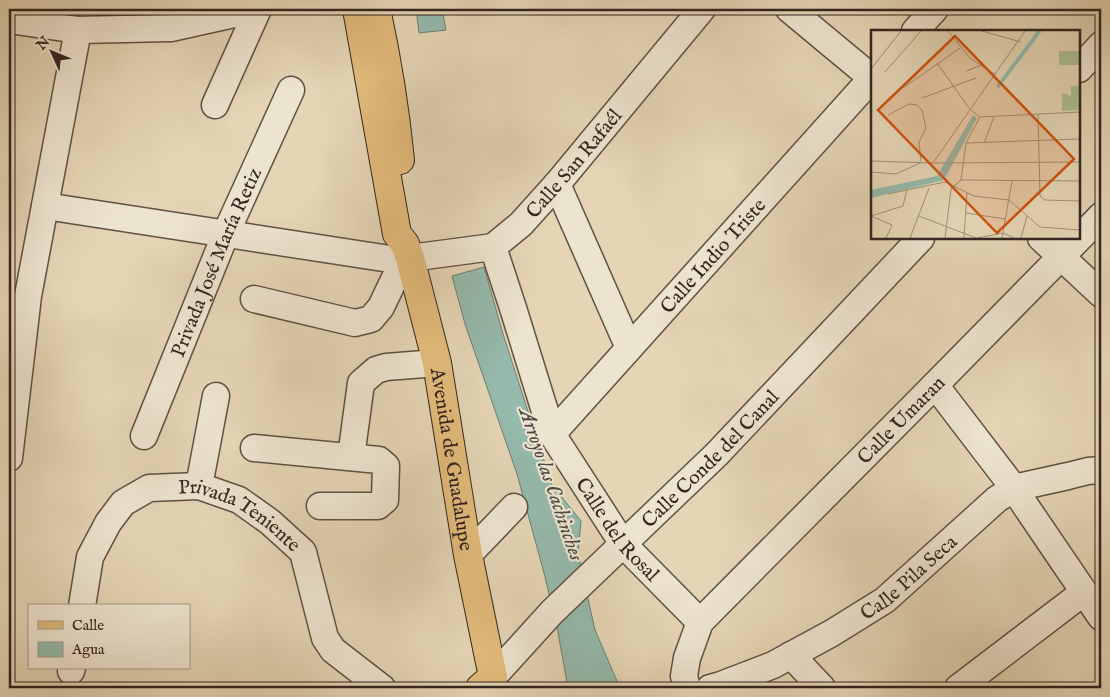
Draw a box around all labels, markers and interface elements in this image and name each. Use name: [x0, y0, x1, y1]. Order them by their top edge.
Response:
north arrow: [28, 28, 78, 78]
inset map: [871, 30, 1080, 239]
text: N: [32, 33, 54, 55]
street label: Calle San Rafaél: [521, 104, 628, 224]
street label: Privada José María Retiz: [166, 164, 268, 361]
street label: Calle Indio Triste: [655, 194, 772, 319]
street label: Avenida de Guadalupe: [424, 365, 478, 553]
street label: Calle Umaran: [853, 371, 951, 470]
street label: Calle Conde del Canal: [637, 385, 785, 534]
water label: Arroyo las Cachinches: [511, 403, 590, 566]
street label: Calle del Rosal: [569, 473, 664, 588]
street label: Privada Teniente: [178, 475, 306, 558]
street label: Calle Pila Seca: [856, 530, 963, 626]
legend: [28, 604, 190, 670]
text: Calle: [72, 616, 104, 635]
text: Agua: [71, 640, 105, 659]

